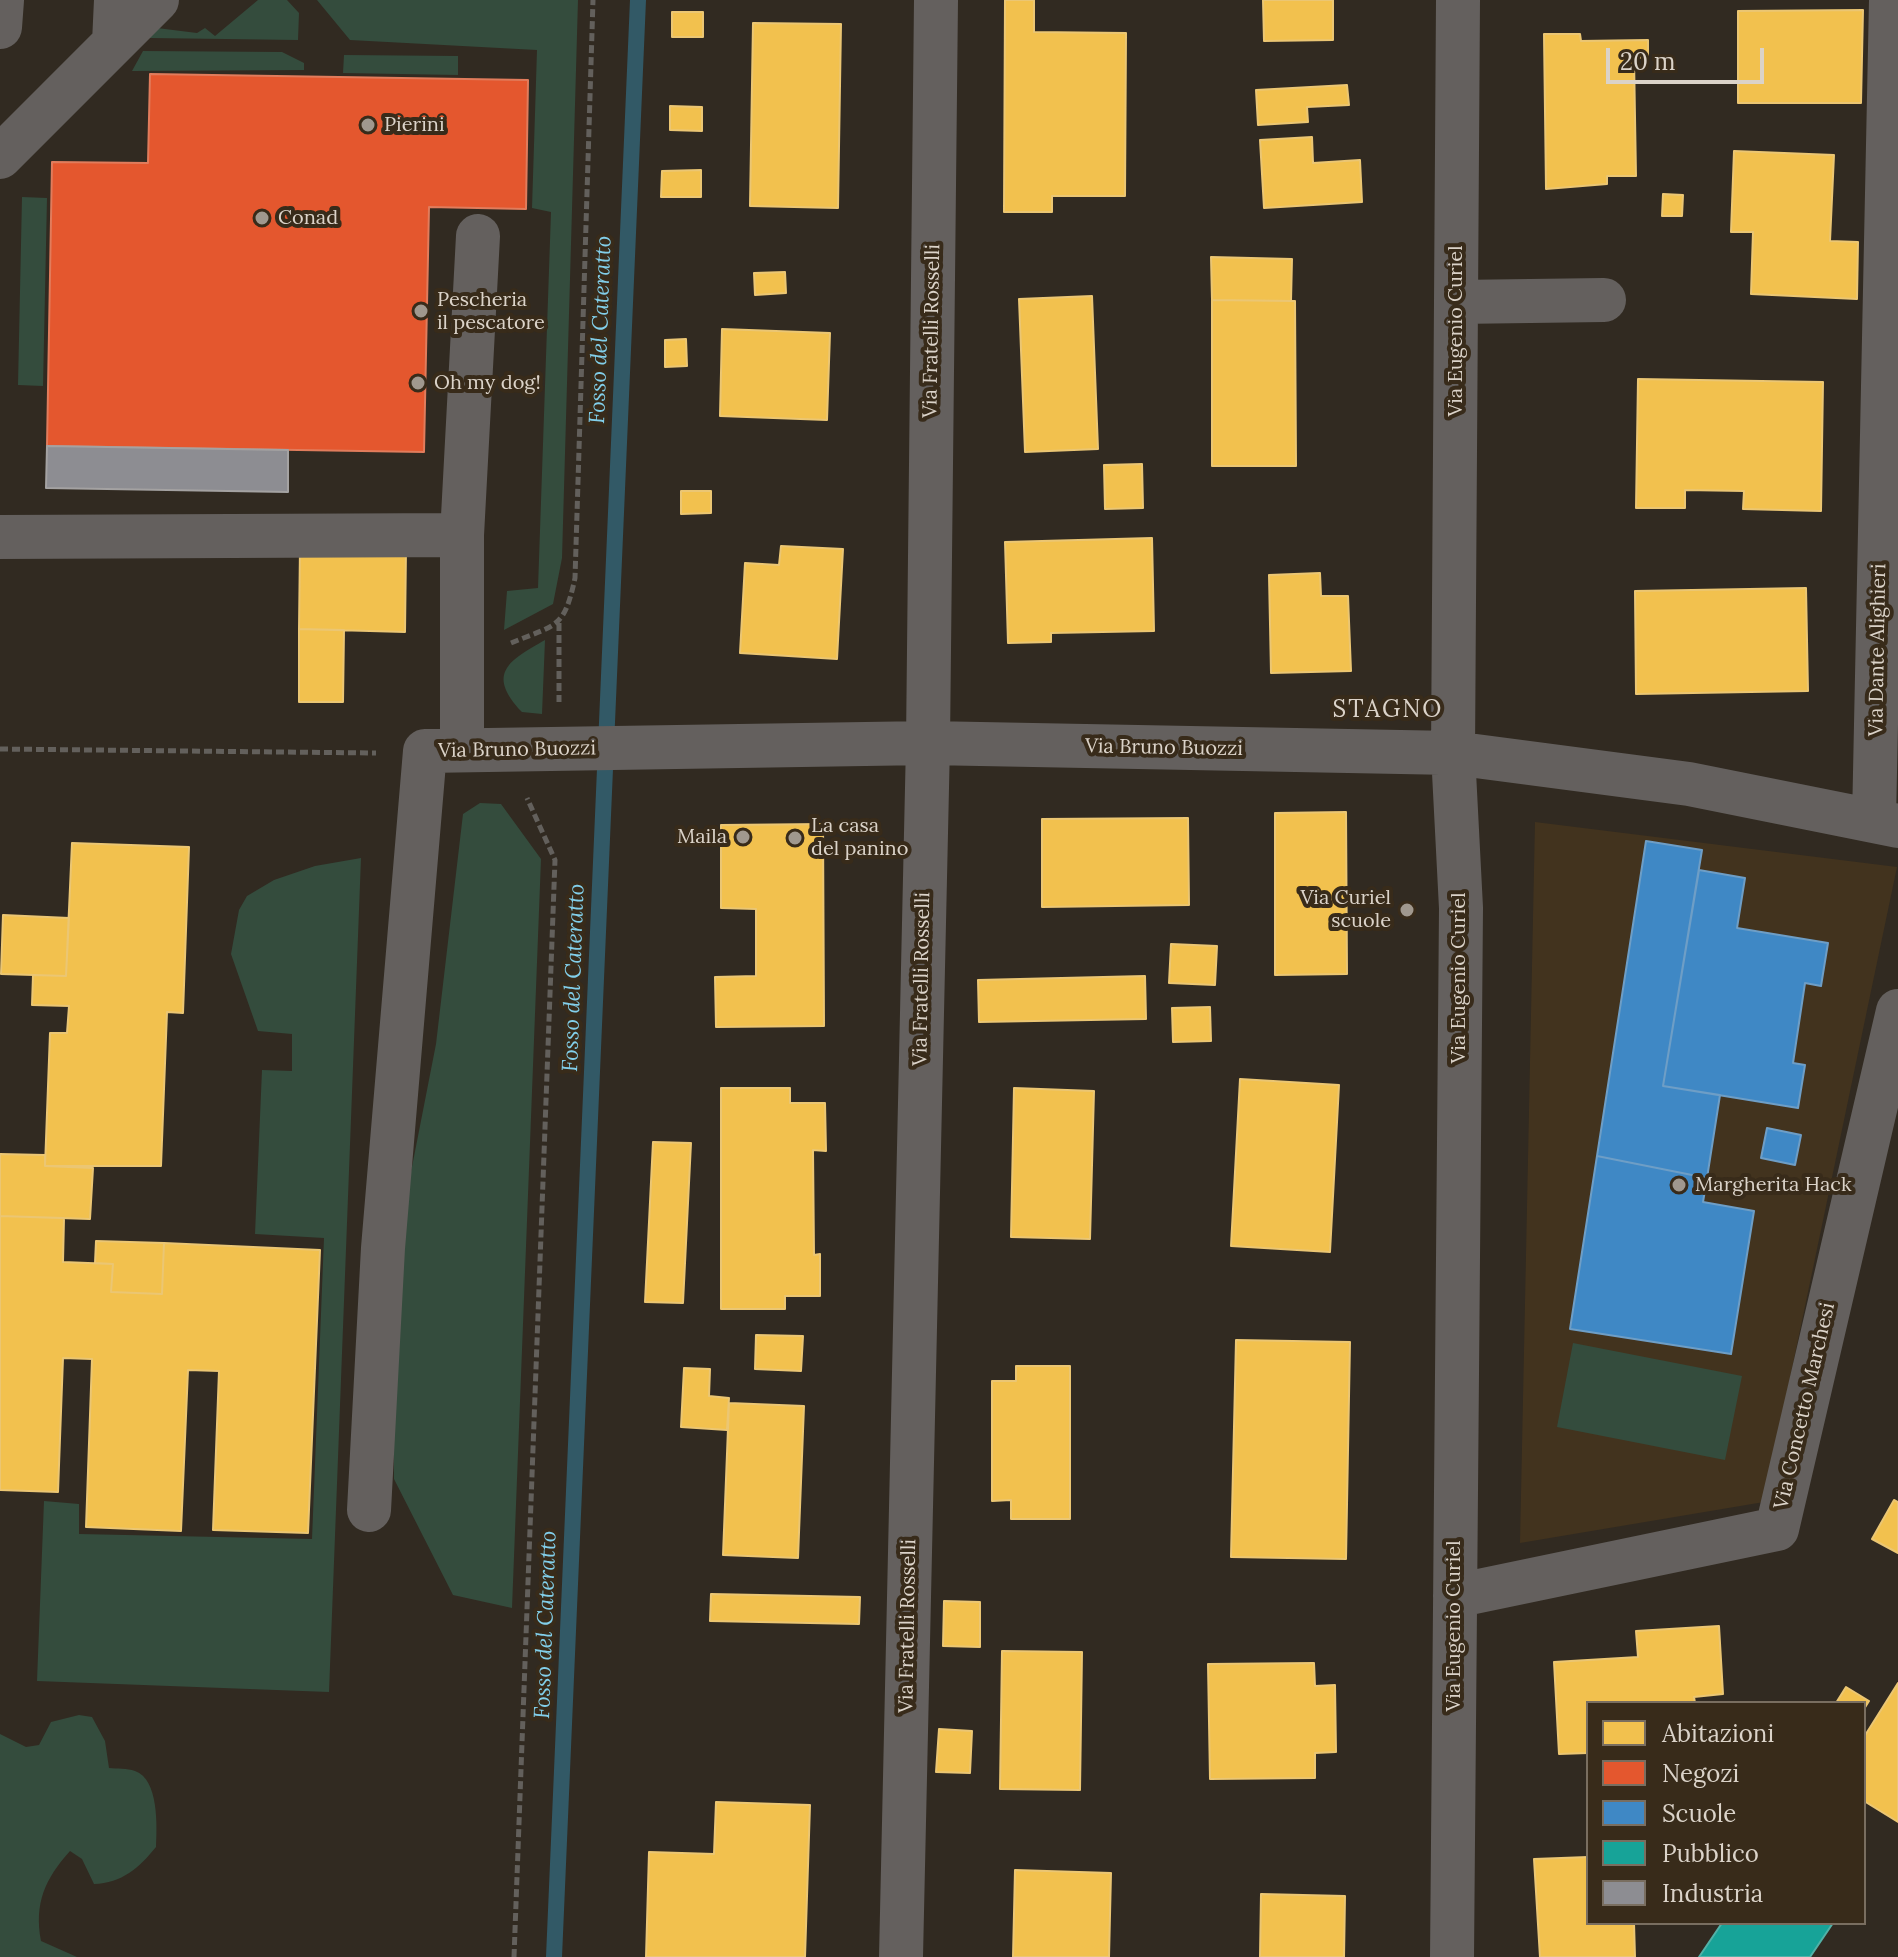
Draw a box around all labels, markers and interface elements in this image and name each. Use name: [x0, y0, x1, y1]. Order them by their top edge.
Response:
scale bar: [1610, 32, 1768, 82]
text: 20 m: [1620, 46, 1676, 77]
place label: Pierini: [384, 113, 445, 137]
marker: Pierini: [359, 116, 377, 134]
place label: Conad: [278, 206, 338, 230]
marker: Conad: [253, 209, 271, 227]
water label: Fosso del Cateratto: [585, 235, 617, 425]
street label: Via Fratelli Rosselli: [918, 244, 946, 418]
street label: Via Eugenio Curiel: [1444, 245, 1468, 417]
place label: Pescheria il pescatore: [437, 288, 545, 335]
marker: Pescheria il pescatore: [412, 302, 430, 320]
place label: Oh my dog!: [434, 371, 541, 395]
marker: Oh my dog!: [409, 374, 427, 392]
street label: Via Dante Alighieri: [1864, 563, 1892, 737]
district label: STAGNO: [1333, 696, 1443, 724]
street label: Via Bruno Buozzi: [1085, 735, 1243, 761]
street label: Via Bruno Buozzi: [438, 737, 596, 763]
place label: La casa del panino: [811, 814, 908, 861]
place label: Maila: [677, 825, 727, 849]
marker: Maila: [734, 828, 752, 846]
marker: La casa del panino: [786, 829, 804, 847]
water label: Fosso del Cateratto: [558, 883, 590, 1073]
place label: Via Curiel scuole: [1301, 886, 1391, 933]
street label: Via Fratelli Rosselli: [908, 892, 936, 1066]
street label: Via Eugenio Curiel: [1447, 892, 1471, 1064]
marker: Via Curiel scuole: [1398, 901, 1416, 919]
place label: Margherita Hack: [1695, 1173, 1852, 1197]
marker: Margherita Hack: [1670, 1176, 1688, 1194]
street label: Via Concetto Marchesi: [1770, 1300, 1840, 1512]
water label: Fosso del Cateratto: [530, 1530, 562, 1720]
street label: Via Fratelli Rosselli: [894, 1539, 922, 1713]
street label: Via Eugenio Curiel: [1442, 1540, 1466, 1712]
legend: [1586, 1701, 1866, 1925]
text: Abitazioni: [1662, 1718, 1774, 1749]
text: Negozi: [1662, 1758, 1739, 1789]
text: Scuole: [1662, 1798, 1736, 1829]
text: Pubblico: [1662, 1838, 1759, 1869]
text: Industria: [1662, 1878, 1763, 1909]

